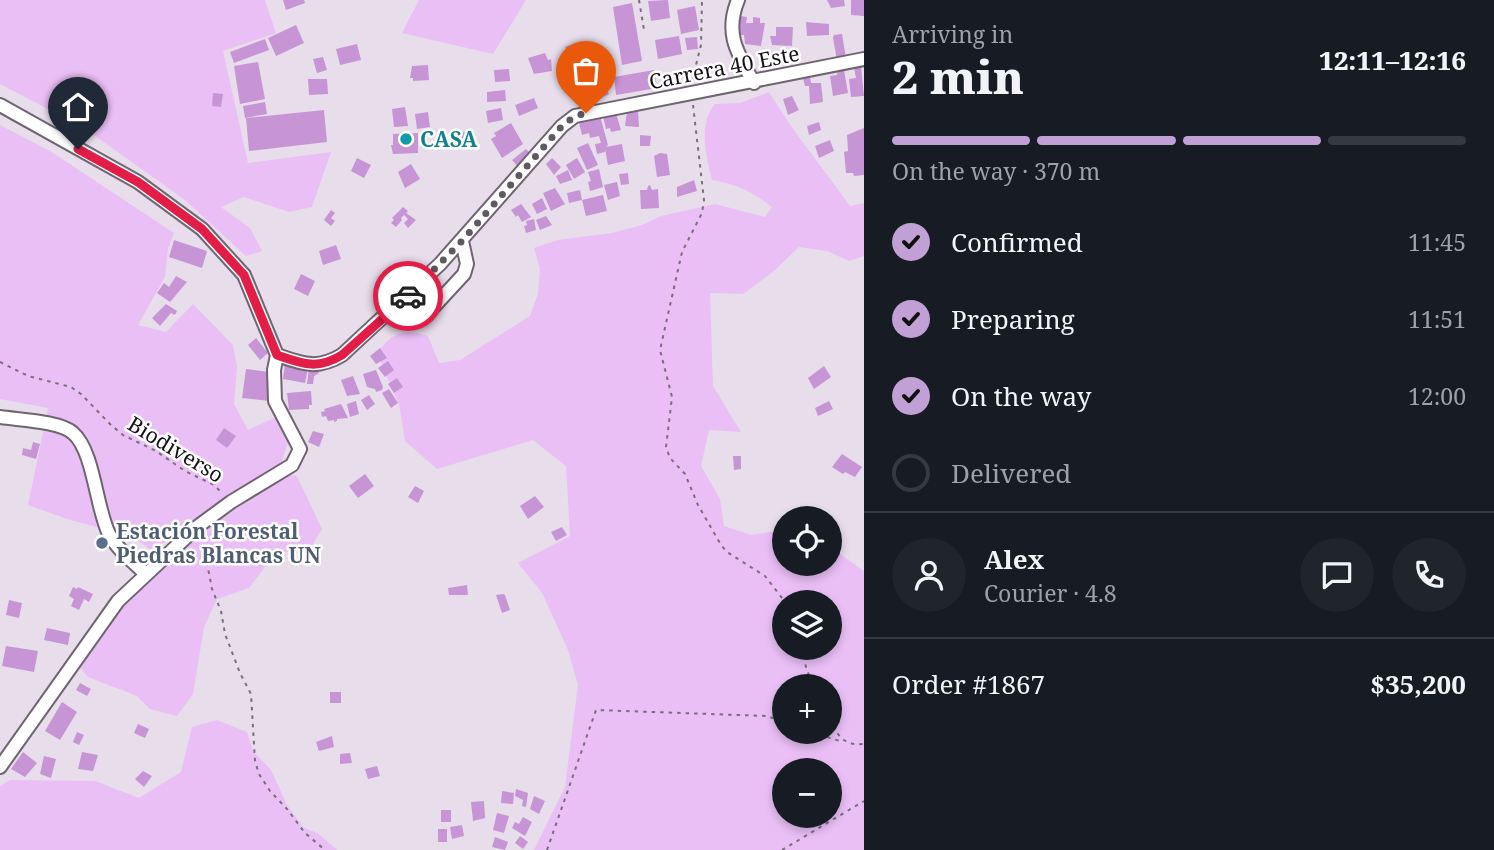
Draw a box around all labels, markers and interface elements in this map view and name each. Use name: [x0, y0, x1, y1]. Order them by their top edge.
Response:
text: Arriving in: [892, 18, 1013, 50]
street label: Carrera 40 Este: [646, 39, 802, 95]
pin: [556, 41, 616, 113]
text: 12:11–12:16: [1319, 42, 1466, 78]
text: 2 min: [892, 45, 1024, 107]
icon: bag: [567, 52, 605, 90]
pin: [48, 77, 108, 149]
icon: home: [59, 88, 97, 126]
place label: CASA: [420, 125, 478, 153]
marker: CASA: [398, 131, 414, 147]
text: On the way · 370 m: [892, 155, 1100, 187]
icon: check: [892, 223, 930, 261]
text: Confirmed: [951, 224, 1083, 260]
text: 11:45: [1408, 226, 1466, 258]
courier: [373, 261, 443, 331]
icon: car: [389, 277, 427, 315]
icon: check: [892, 300, 930, 338]
text: Preparing: [951, 301, 1075, 337]
text: 11:51: [1408, 303, 1466, 335]
icon: check: [892, 377, 930, 415]
text: On the way: [951, 378, 1091, 414]
text: 12:00: [1408, 380, 1466, 412]
street label: Biodiverso: [123, 409, 229, 489]
text: Delivered: [951, 455, 1071, 491]
map controls: [772, 506, 842, 828]
button: locate: [772, 506, 842, 576]
place label: Estación Forestal Piedras Blancas UN: [116, 517, 321, 569]
marker: Estación Forestal Piedras Blancas UN: [94, 535, 110, 551]
button: person: [892, 538, 966, 612]
button: chat: [1300, 538, 1374, 612]
button: phone: [1392, 538, 1466, 612]
text: Alex: [984, 541, 1044, 577]
text: Courier · 4.8: [984, 577, 1117, 609]
button: layers: [772, 590, 842, 660]
text: Order #1867: [892, 666, 1045, 702]
text: $35,200: [1370, 666, 1466, 702]
button: +: [772, 674, 842, 744]
button: −: [772, 758, 842, 828]

